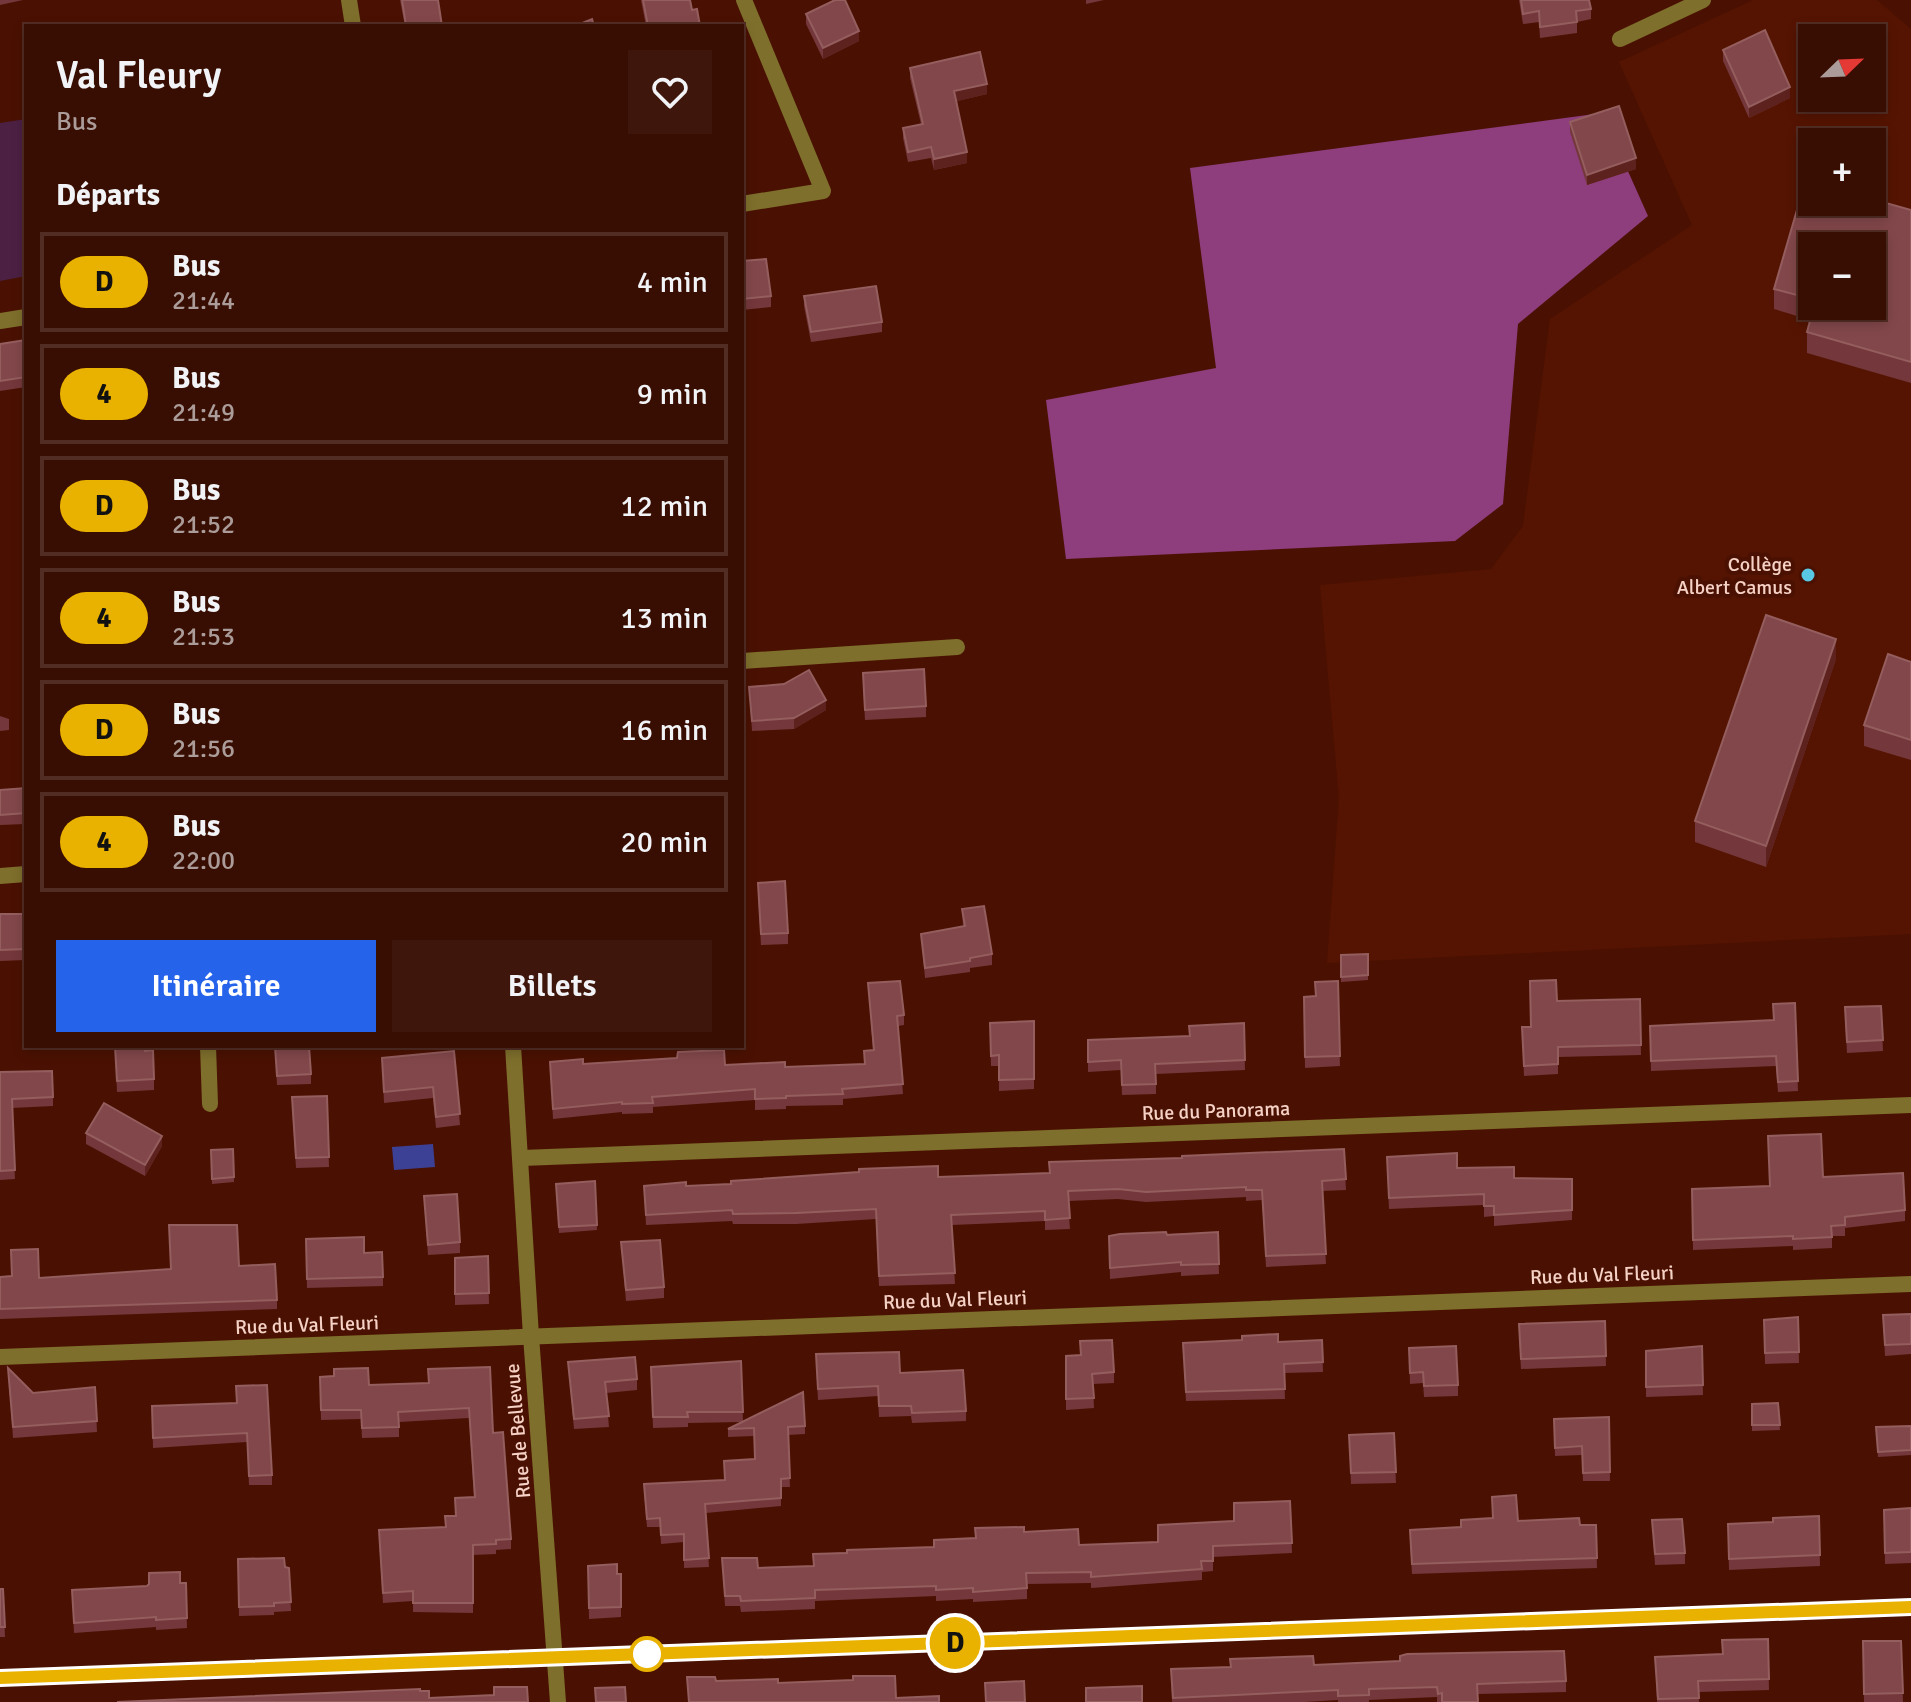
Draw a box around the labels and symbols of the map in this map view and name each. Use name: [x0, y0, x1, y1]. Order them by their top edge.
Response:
north arrow: [1798, 24, 1886, 112]
place label: Collège Albert Camus: [1677, 552, 1792, 600]
marker: Collège Albert Camus: [1799, 566, 1817, 584]
street label: Rue du Panorama: [1141, 1096, 1291, 1126]
street label: Rue du Val Fleuri: [1530, 1260, 1674, 1290]
street label: Rue du Val Fleuri: [883, 1285, 1027, 1315]
street label: Rue du Val Fleuri: [235, 1310, 379, 1340]
street label: Rue de Bellevue: [500, 1363, 536, 1499]
line badge: D: [929, 1617, 981, 1669]
unlabelled marker: [630, 1637, 664, 1671]

